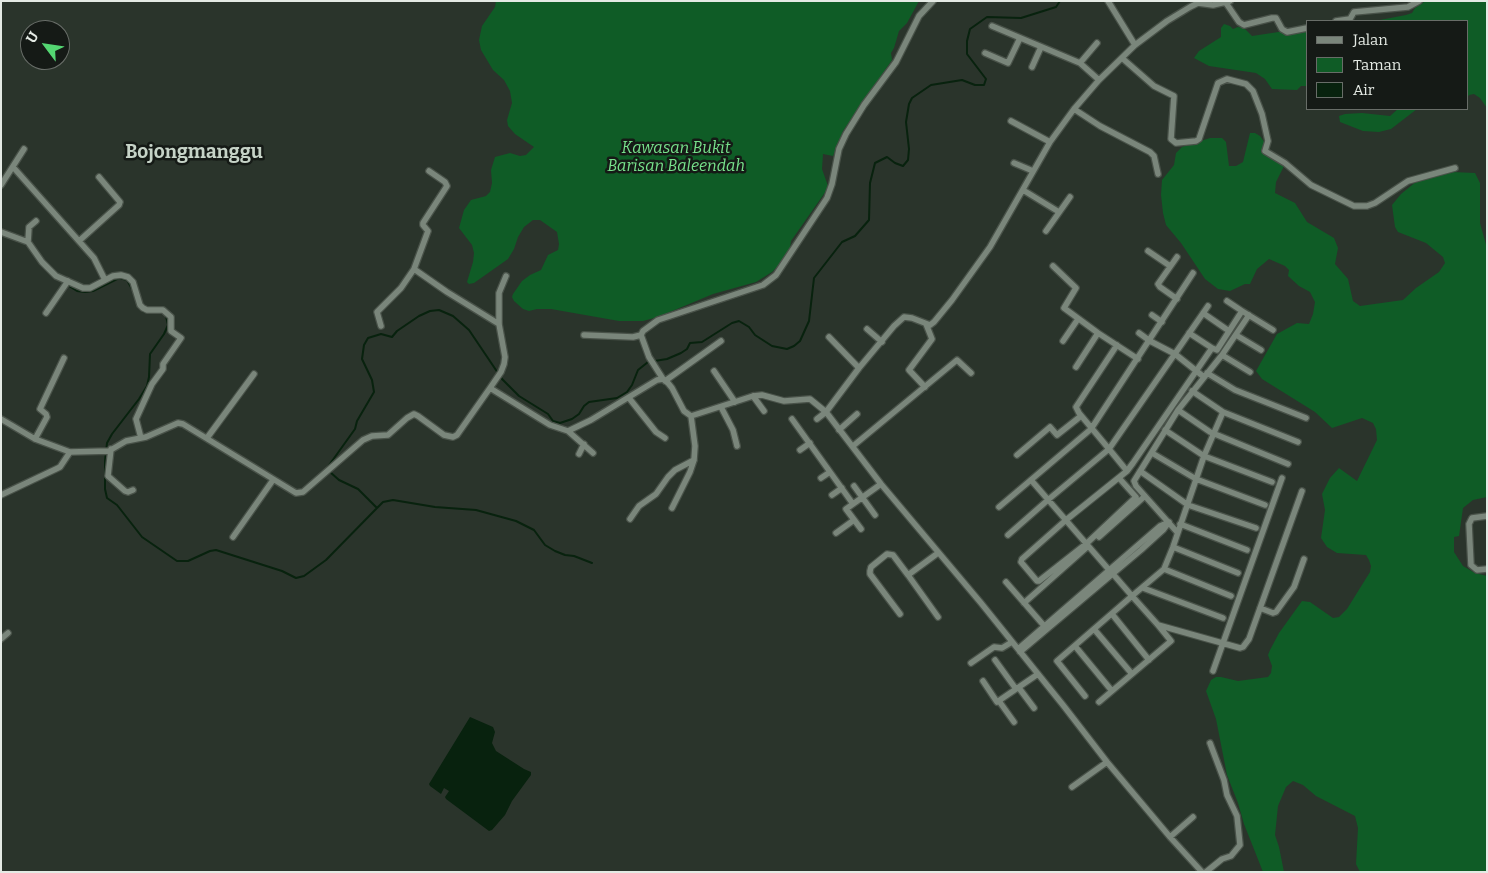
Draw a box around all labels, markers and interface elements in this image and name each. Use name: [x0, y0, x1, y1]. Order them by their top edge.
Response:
north arrow: [20, 20, 70, 70]
legend: [1306, 20, 1468, 110]
text: U: [23, 29, 43, 46]
text: Jalan: [1353, 31, 1388, 49]
text: Taman: [1353, 56, 1401, 74]
text: Air: [1353, 81, 1374, 99]
park label: Kawasan Bukit Barisan Baleendah: [607, 139, 745, 177]
district label: Bojongmanggu: [125, 142, 263, 164]

